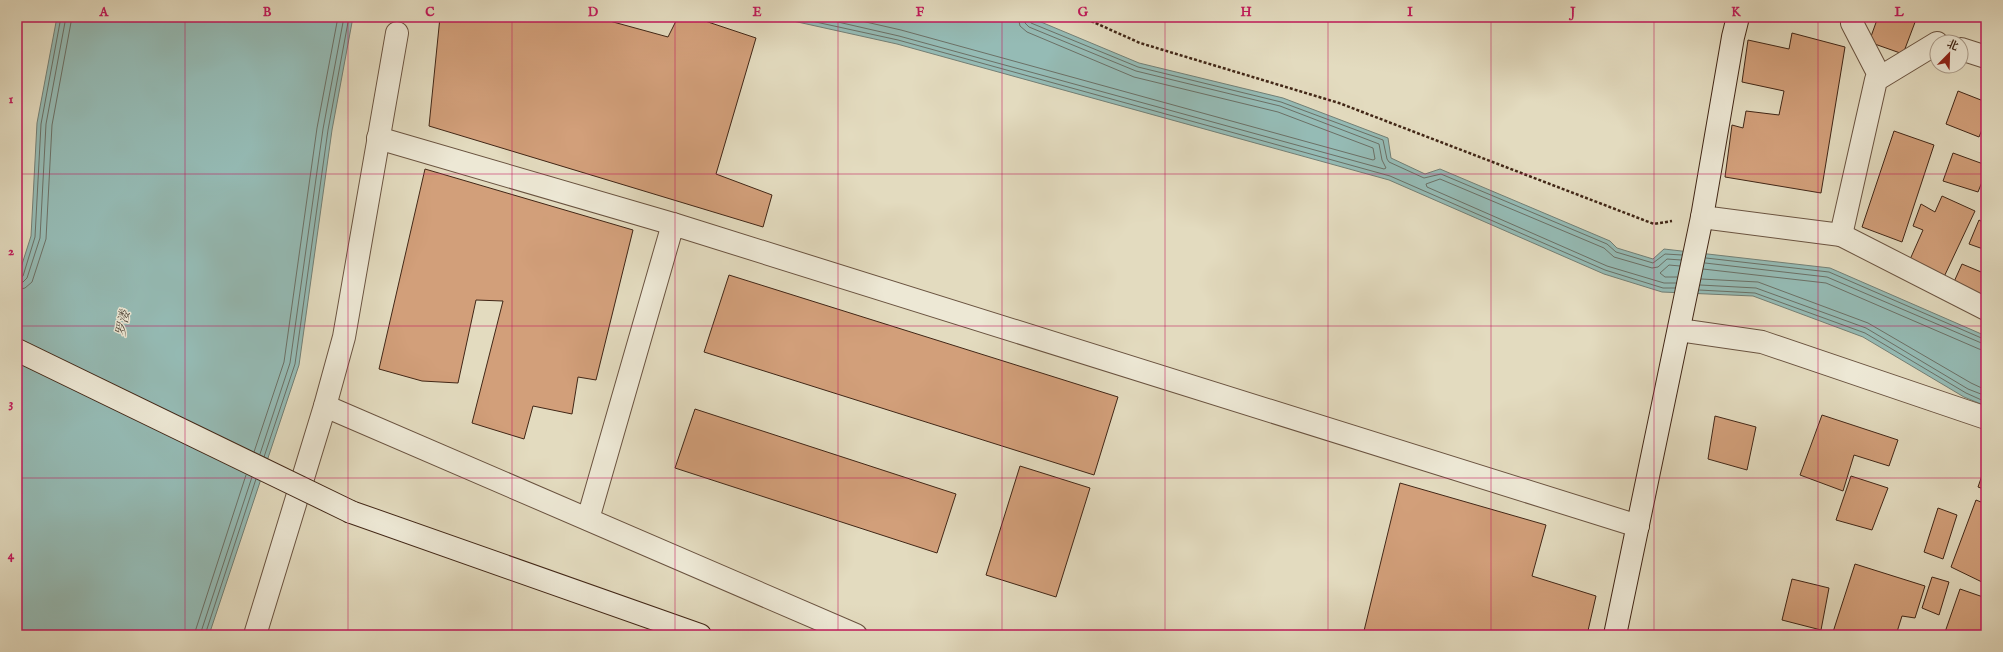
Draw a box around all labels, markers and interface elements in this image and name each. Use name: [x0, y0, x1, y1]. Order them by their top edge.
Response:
text: A: [99, 4, 110, 21]
text: B: [263, 4, 272, 21]
text: C: [425, 4, 435, 21]
text: D: [588, 4, 599, 21]
text: E: [752, 4, 762, 21]
text: F: [916, 4, 925, 21]
text: G: [1078, 4, 1089, 21]
text: H: [1240, 4, 1252, 21]
text: I: [1407, 4, 1413, 21]
text: J: [1568, 4, 1576, 21]
text: K: [1731, 4, 1741, 21]
text: L: [1893, 4, 1904, 21]
north arrow: [1929, 34, 1969, 74]
text: 北: [1945, 37, 1960, 54]
text: 1: [9, 91, 14, 108]
text: 2: [8, 243, 14, 260]
water label: 罗溇: [113, 307, 135, 338]
text: 3: [9, 395, 14, 412]
text: 4: [8, 547, 15, 564]

